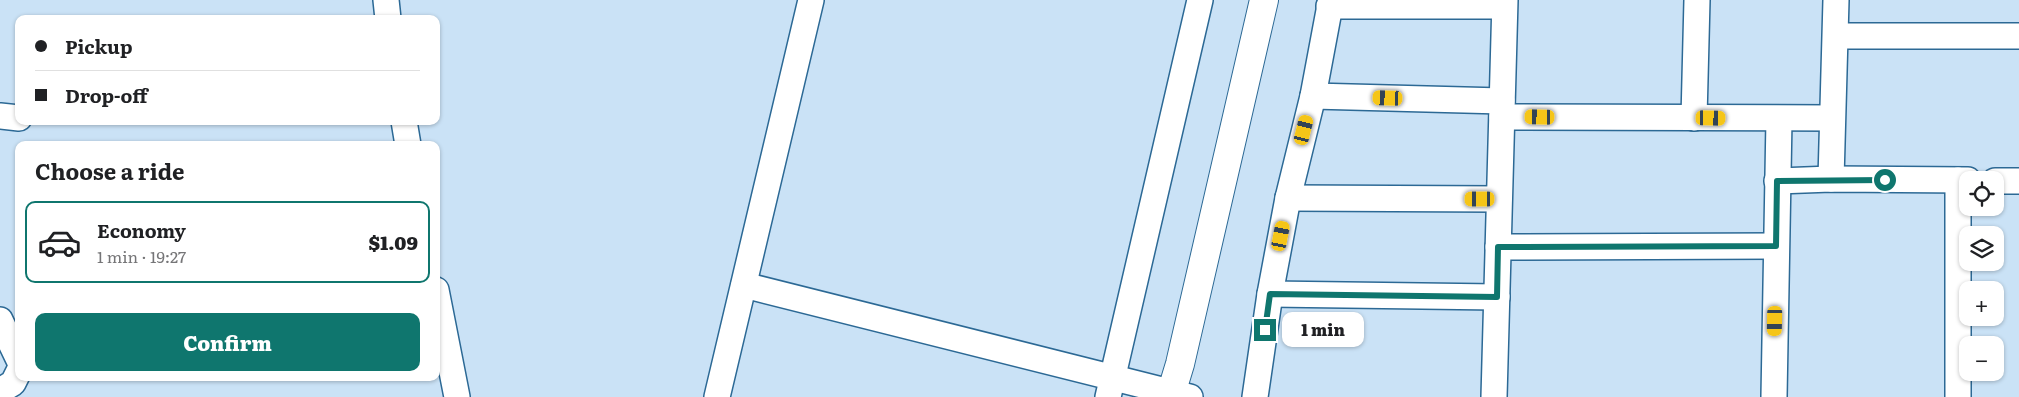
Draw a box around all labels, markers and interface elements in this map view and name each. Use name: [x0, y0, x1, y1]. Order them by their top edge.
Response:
text: Pickup: [65, 32, 133, 60]
text: Drop-off: [65, 81, 148, 109]
car: [1372, 90, 1403, 106]
car: [1524, 109, 1555, 125]
car: [1695, 110, 1726, 126]
car: [1293, 114, 1314, 146]
text: Choose a ride: [35, 154, 184, 187]
route start: [1874, 169, 1896, 191]
map controls: [1959, 171, 2004, 381]
button: locate: [1959, 171, 2004, 216]
car: [1465, 192, 1495, 207]
text: Economy: [97, 216, 186, 244]
icon: car: [37, 220, 82, 265]
car: [1270, 220, 1291, 252]
button: layers: [1959, 226, 2004, 271]
text: $1.09: [369, 228, 418, 256]
text: 1 min · 19:27: [97, 244, 186, 268]
button: +: [1959, 281, 2004, 326]
car: [1767, 306, 1782, 336]
callout: 1 min: [1282, 312, 1365, 348]
button: Confirm: [35, 313, 420, 371]
text: 1 min: [1301, 317, 1345, 341]
route end: [1254, 319, 1276, 341]
button: −: [1959, 336, 2004, 381]

